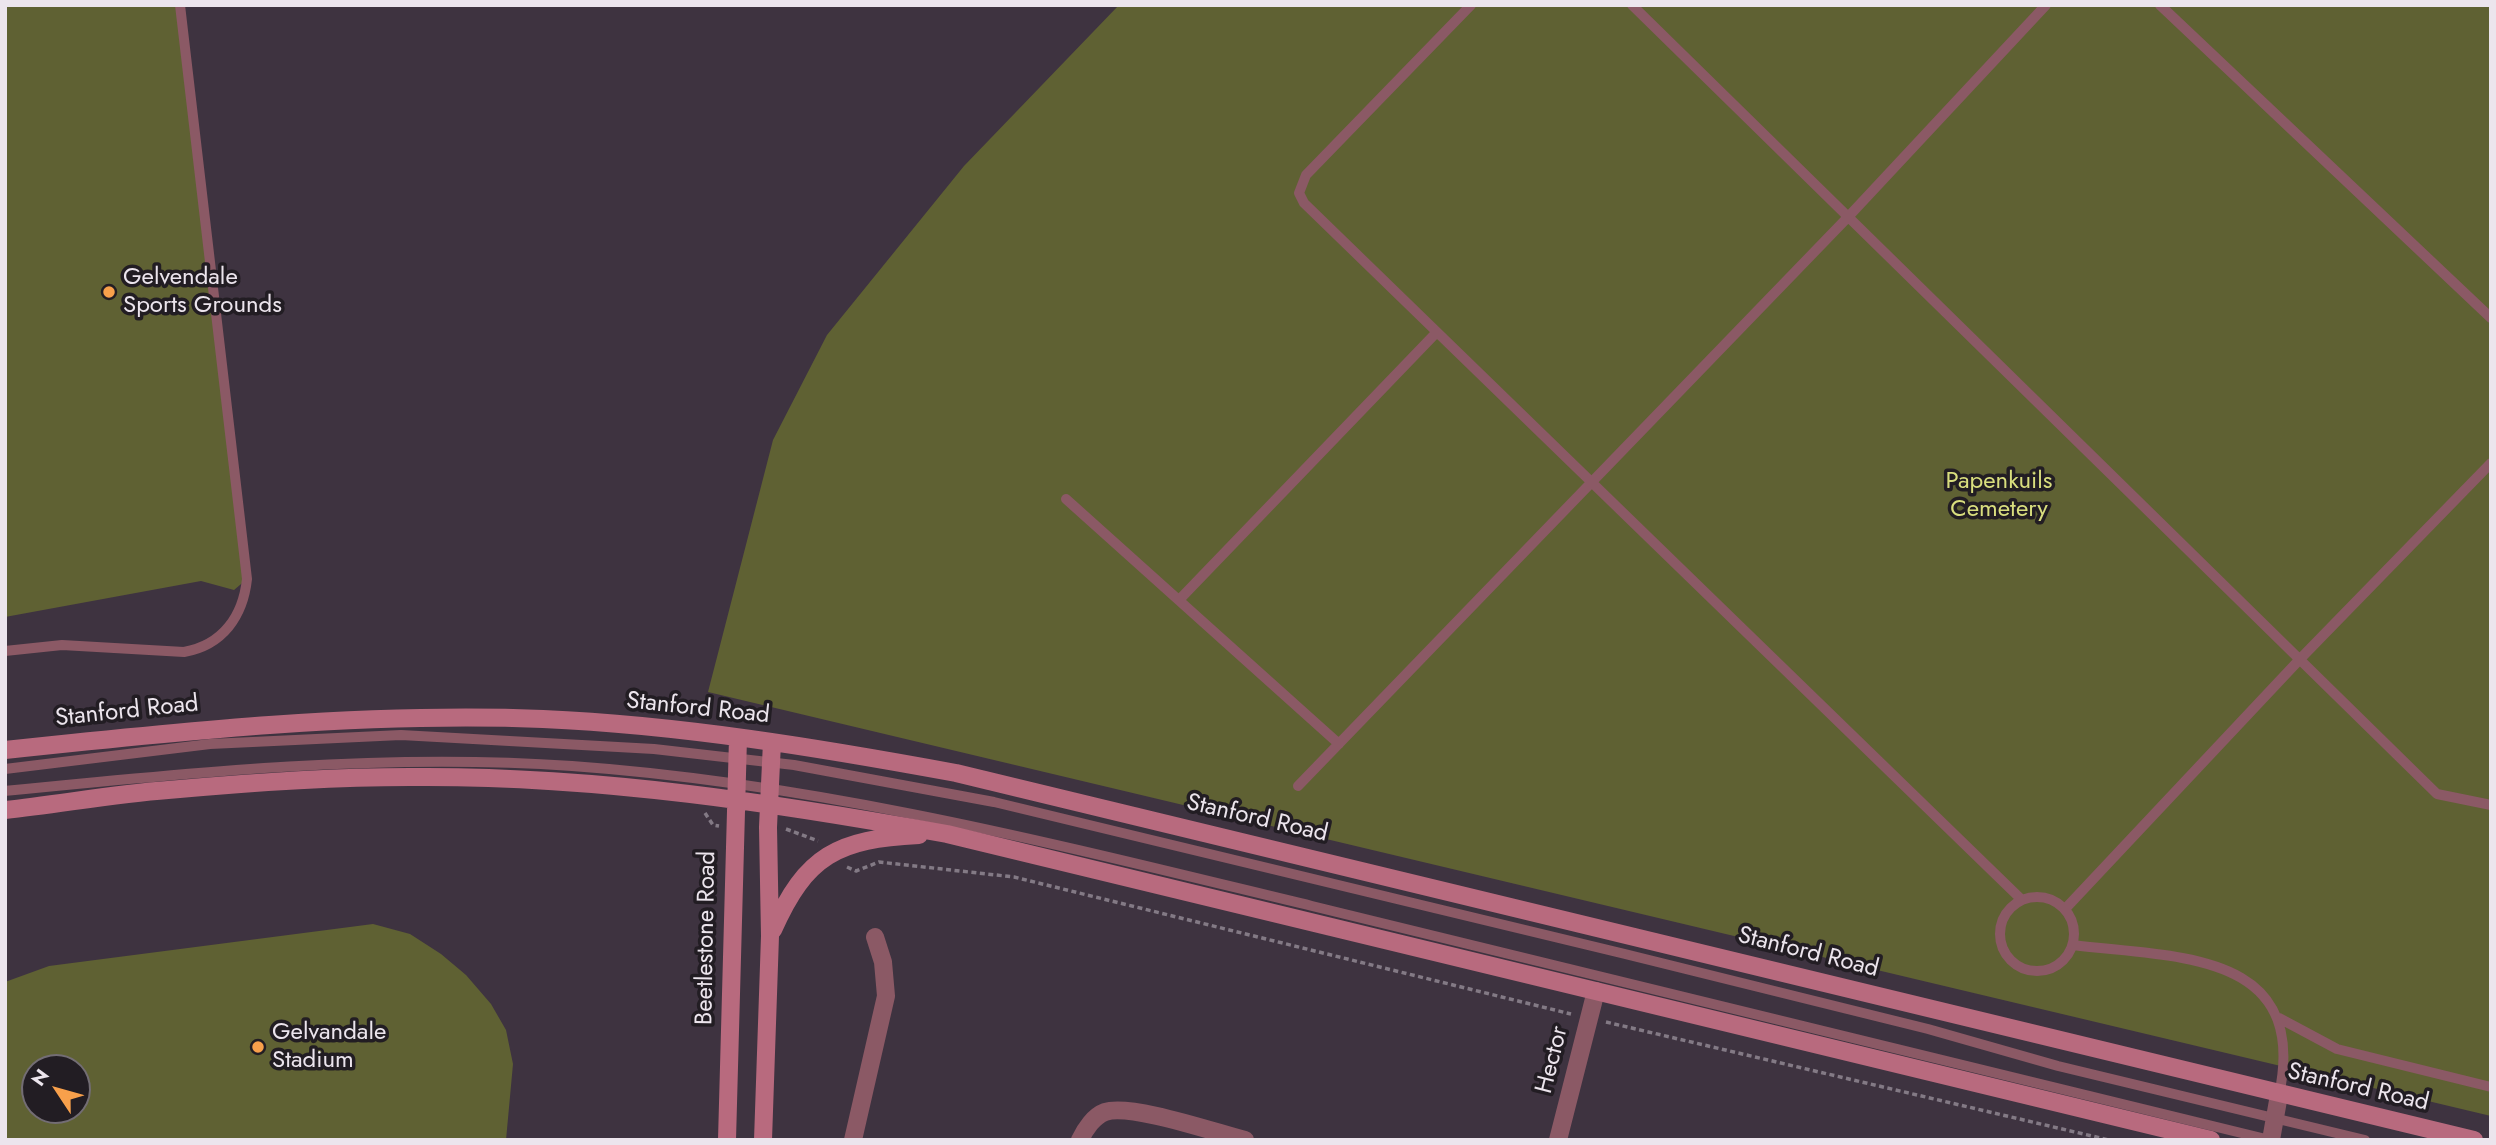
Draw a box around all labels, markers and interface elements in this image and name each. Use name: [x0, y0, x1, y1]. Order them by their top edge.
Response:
place label: Gelvendale Sports Grounds: [123, 264, 282, 320]
marker: Gelvendale Sports Grounds: [101, 284, 117, 300]
park label: Papenkuils Cemetery: [1946, 468, 2052, 524]
street label: Stanford Road: [625, 687, 771, 731]
street label: Stanford Road: [54, 690, 200, 734]
street label: Stanford Road: [1184, 789, 1330, 849]
street label: Beetlestone Road: [691, 851, 723, 1025]
street label: Stanford Road: [1735, 922, 1881, 984]
place label: Gelvandale Stadium: [272, 1019, 386, 1075]
street label: Hector: [1531, 1023, 1575, 1097]
marker: Gelvandale Stadium: [250, 1039, 266, 1055]
north arrow: [21, 1054, 91, 1124]
street label: Stanford Road: [2285, 1058, 2431, 1118]
text: N: [25, 1063, 56, 1092]

